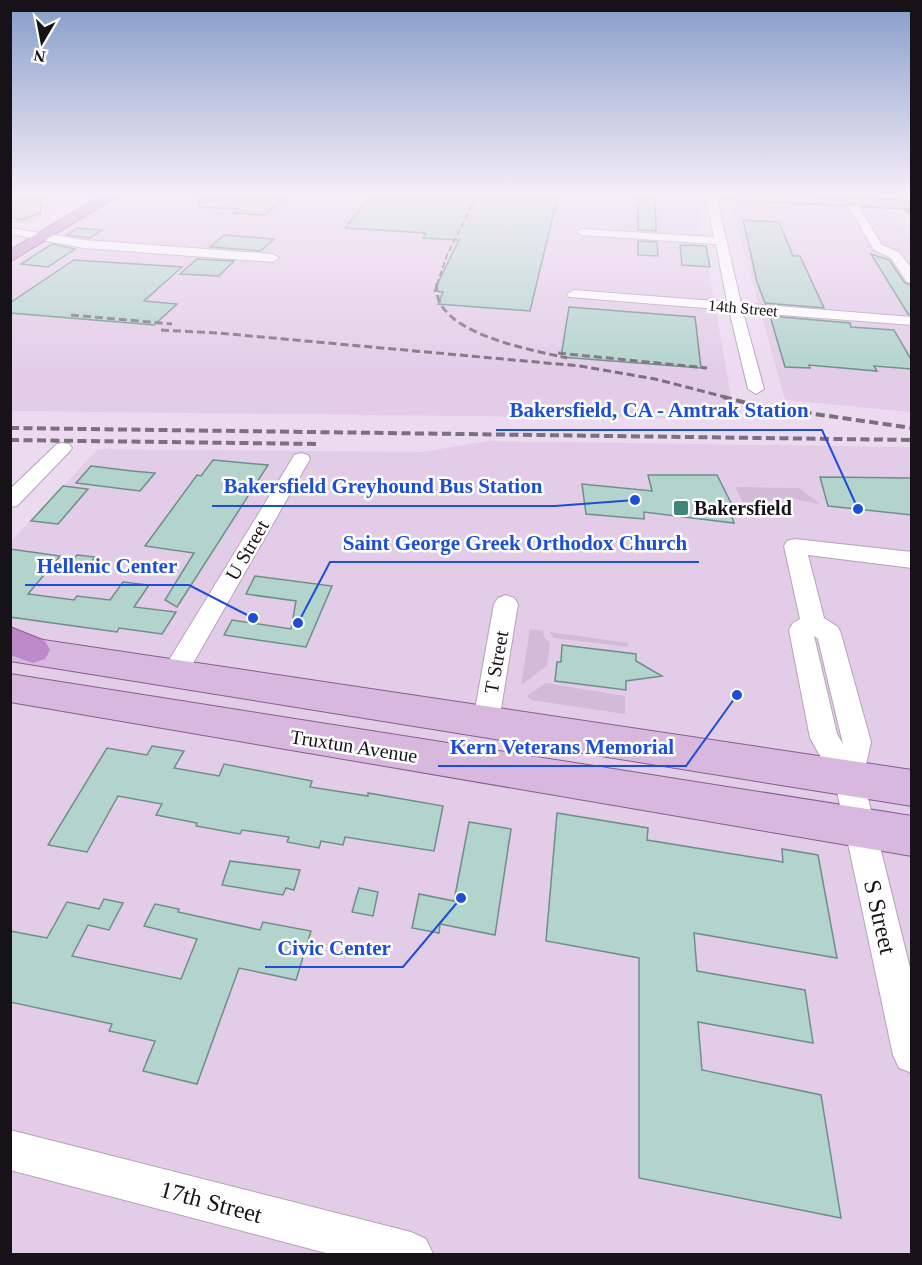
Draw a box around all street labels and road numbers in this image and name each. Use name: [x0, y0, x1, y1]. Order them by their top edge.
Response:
street label: 14th Street: [708, 296, 779, 320]
street label: U Street: [221, 515, 273, 584]
street label: T Street: [480, 628, 512, 695]
street label: Truxtun Avenue: [289, 725, 419, 767]
street label: S Street: [859, 877, 901, 957]
street label: 17th Street: [157, 1176, 265, 1228]

